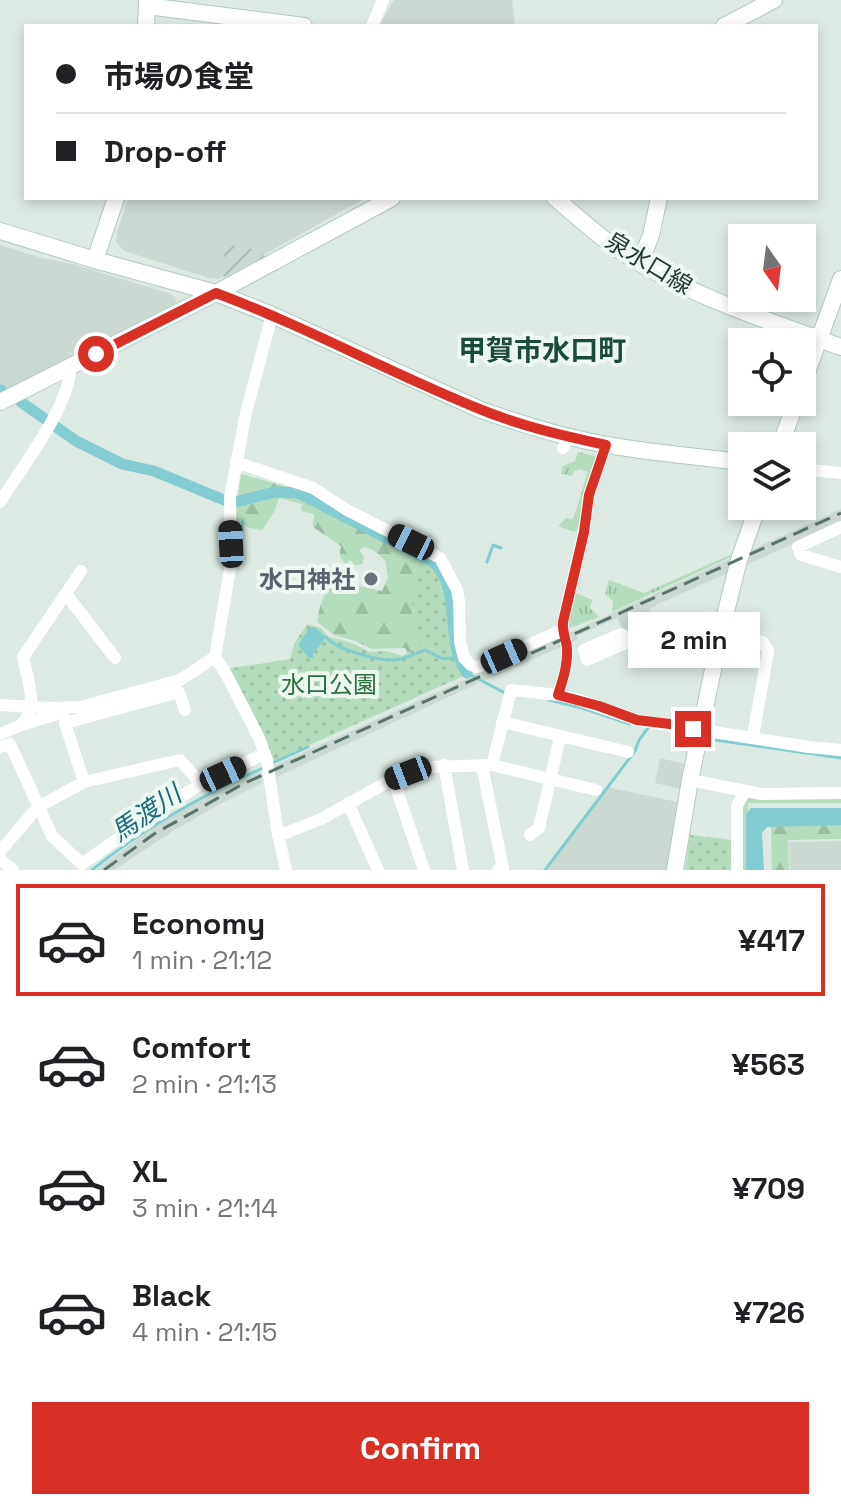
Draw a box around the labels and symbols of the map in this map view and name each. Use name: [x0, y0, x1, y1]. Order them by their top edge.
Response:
north arrow: [728, 224, 816, 312]
street label: 泉水口線: [600, 225, 698, 301]
district label: 甲賀市水口町: [458, 332, 626, 368]
route start: [78, 336, 114, 372]
car: [218, 519, 244, 569]
car: [384, 521, 438, 563]
place label: 水口神社: [259, 564, 355, 595]
marker: 水口神社: [362, 570, 380, 588]
callout: 2 min: [627, 613, 759, 669]
car: [477, 635, 531, 677]
park label: 水口公園: [281, 669, 377, 700]
route end: [675, 711, 711, 747]
car: [196, 753, 250, 795]
car: [381, 753, 435, 793]
water label: 馬渡川: [104, 775, 190, 849]

